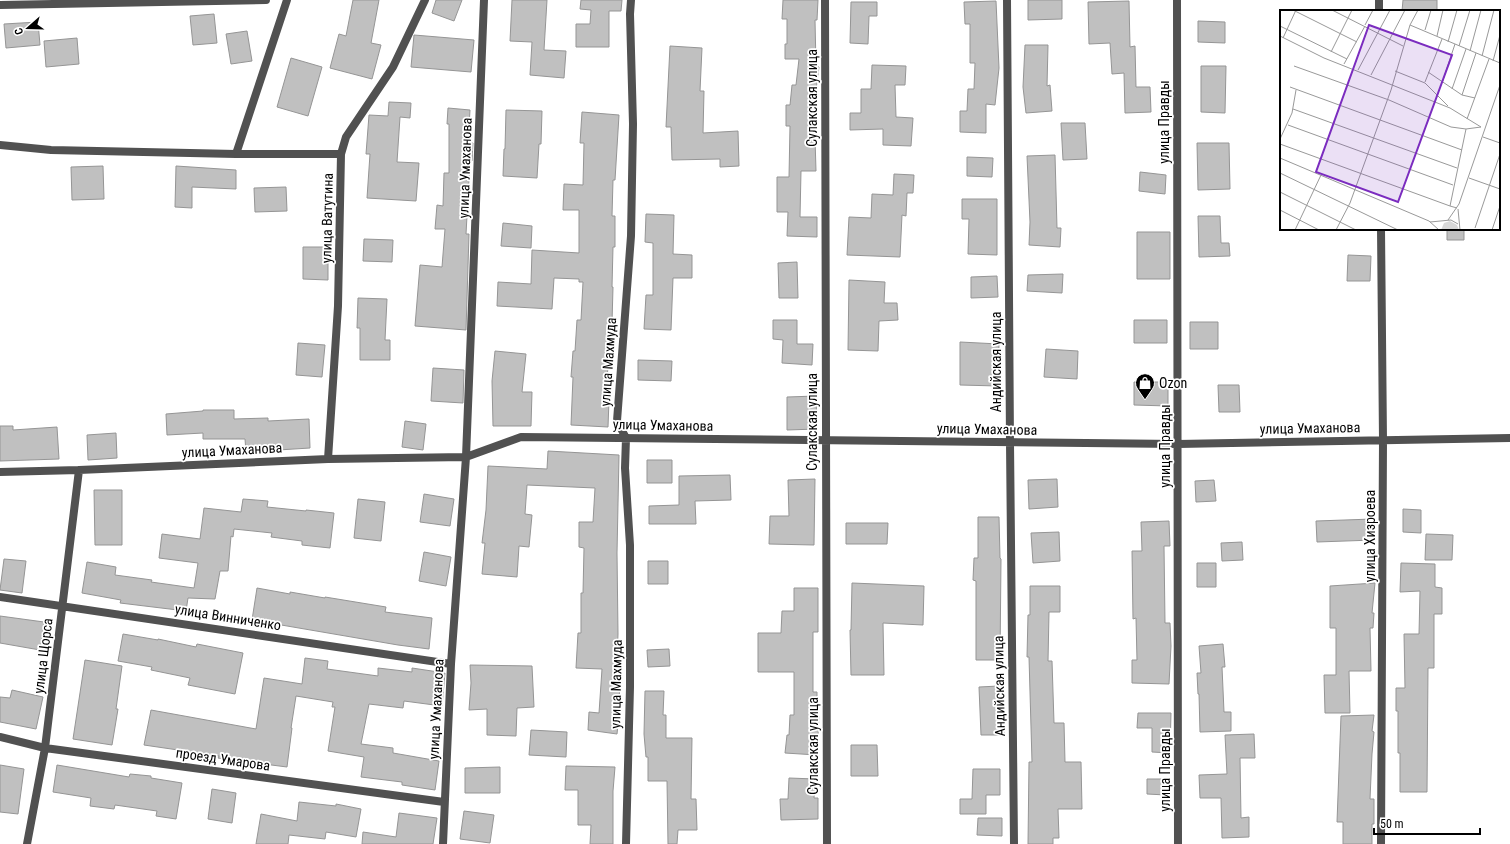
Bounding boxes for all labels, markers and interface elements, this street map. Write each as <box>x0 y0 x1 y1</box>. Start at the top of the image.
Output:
north arrow <box>8 8 48 48</box>
inset map <box>1280 10 1500 230</box>
text: С <box>12 26 26 36</box>
street label: Сулакская улица <box>804 49 820 147</box>
street label: улица Правды <box>1156 80 1172 164</box>
street label: улица Умаханова <box>455 117 475 219</box>
street label: улица Ватутина <box>318 173 336 263</box>
street label: Андийская улица <box>988 312 1004 412</box>
street label: улица Махмуда <box>597 317 619 407</box>
shop icon: Ozon <box>1134 372 1156 400</box>
street label: Сулакская улица <box>804 373 820 471</box>
place label: Ozon <box>1159 375 1187 391</box>
street label: улица Правды <box>1157 404 1173 488</box>
street label: улица Умаханова <box>613 416 713 434</box>
street label: улица Умаханова <box>1260 419 1360 437</box>
street label: улица Умаханова <box>937 420 1037 438</box>
street label: улица Умаханова <box>181 439 283 461</box>
street label: улица Хизроева <box>1362 490 1378 582</box>
street label: улица Винниченко <box>174 601 282 633</box>
street label: улица Щорса <box>30 617 56 695</box>
street label: Андийская улица <box>990 636 1008 736</box>
street label: улица Махмуда <box>607 639 625 729</box>
street label: улица Умаханова <box>425 658 447 760</box>
street label: Сулакская улица <box>805 697 821 795</box>
street label: улица Правды <box>1157 728 1173 812</box>
street label: проезд Умарова <box>175 744 271 774</box>
scale bar <box>1374 810 1480 836</box>
text: 50 m <box>1380 817 1404 831</box>

